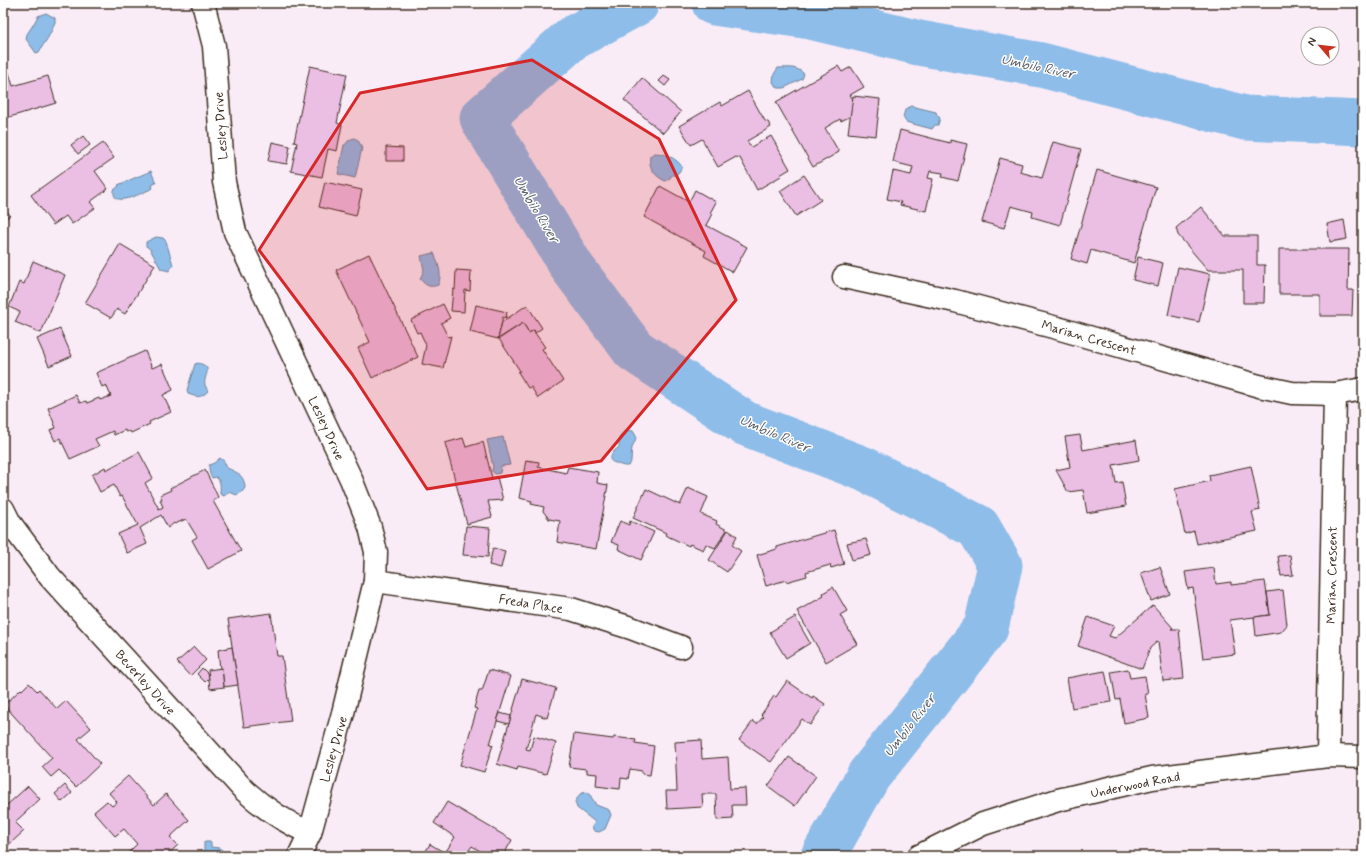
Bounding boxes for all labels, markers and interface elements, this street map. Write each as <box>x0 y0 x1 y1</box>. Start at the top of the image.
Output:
north arrow <box>1300 26 1340 66</box>
text: N <box>1304 35 1320 48</box>
water label: Umbilo River <box>999 50 1079 84</box>
street label: Lesley Drive <box>211 91 232 160</box>
water label: Umbilo River <box>509 173 564 248</box>
street label: Marian Crescent <box>1039 317 1138 360</box>
street label: Lesley Drive <box>304 394 348 463</box>
water label: Umbilo River <box>737 411 815 458</box>
street label: Marian Crescent <box>1323 526 1342 624</box>
street label: Freda Place <box>497 591 564 618</box>
street label: Beverley Drive <box>111 647 179 719</box>
water label: Umbilo River <box>880 689 941 761</box>
street label: Lesley Drive <box>317 714 352 784</box>
street label: Underwood Road <box>1089 768 1181 802</box>

